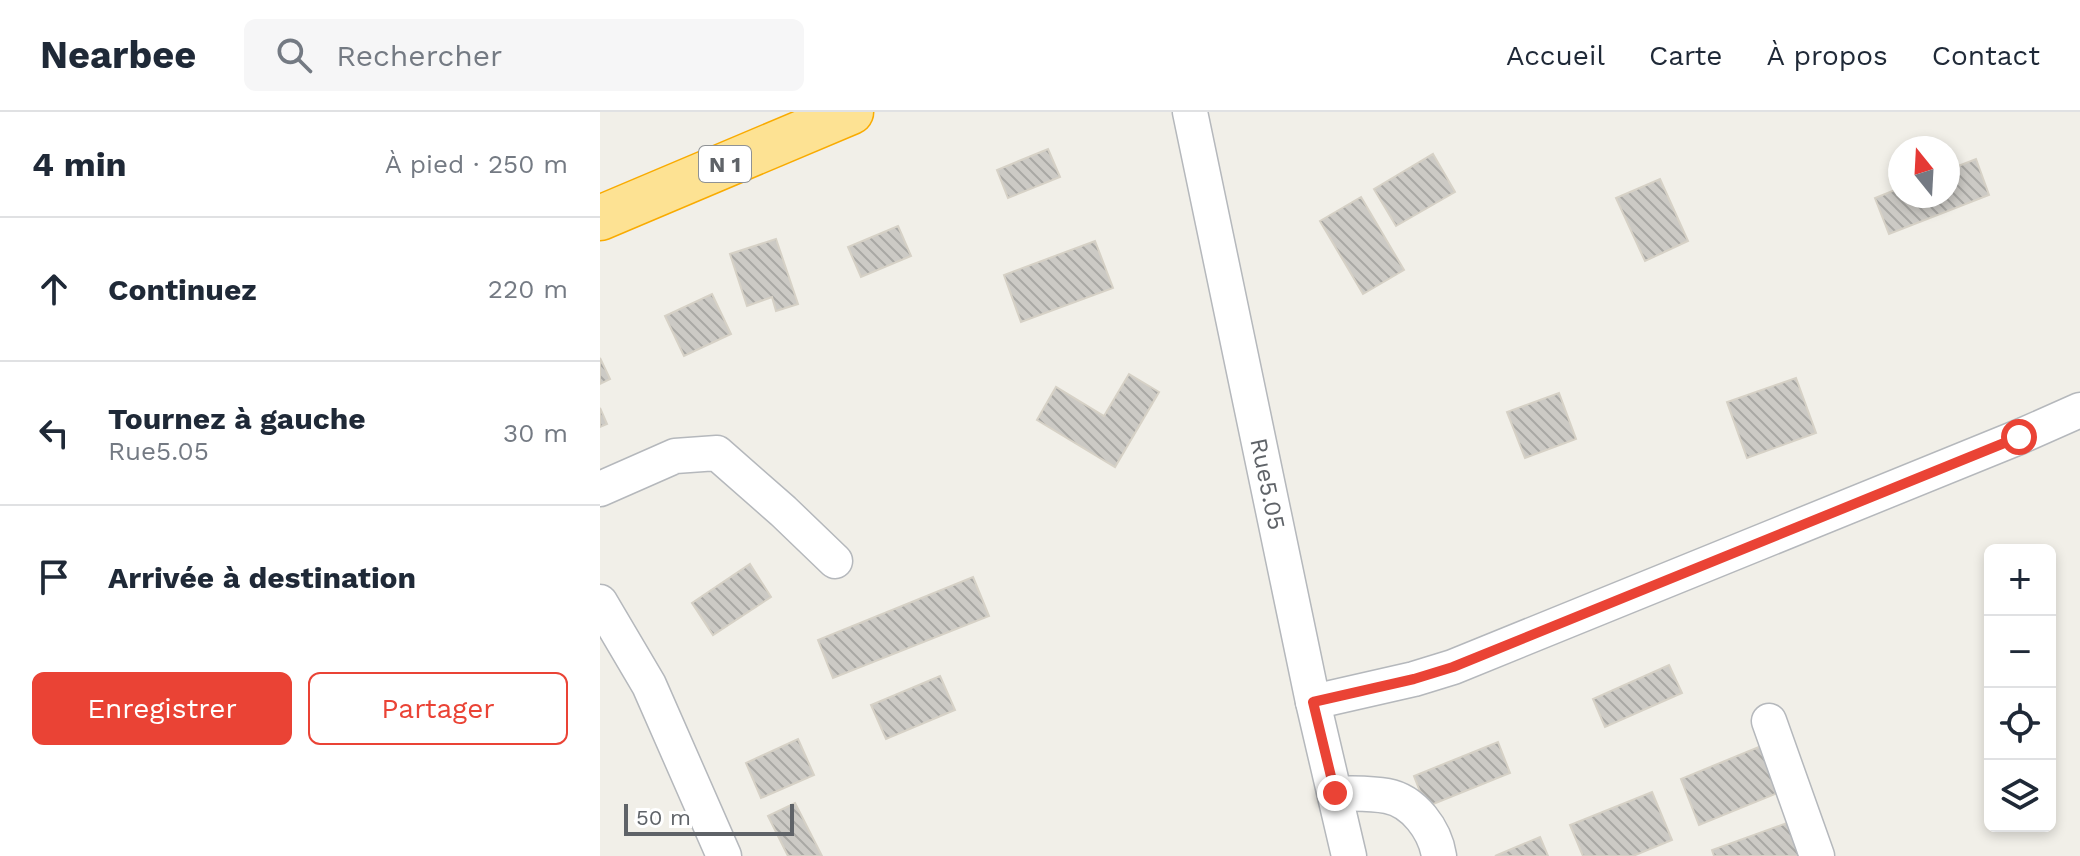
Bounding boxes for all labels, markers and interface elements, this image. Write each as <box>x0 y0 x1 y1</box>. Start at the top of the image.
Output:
search box <box>244 19 804 91</box>
text: Nearbee <box>40 33 196 77</box>
icon: search <box>272 33 316 77</box>
text: Rechercher <box>336 38 502 73</box>
text: Accueil <box>1506 39 1605 72</box>
text: Carte <box>1649 39 1723 72</box>
text: À propos <box>1767 39 1888 72</box>
text: Contact <box>1932 39 2040 72</box>
north arrow <box>1888 136 1960 208</box>
text: 4 min <box>32 144 127 184</box>
road number: N 1 <box>699 146 751 182</box>
text: À pied · 250 m <box>385 149 568 179</box>
icon: ahead <box>32 267 76 311</box>
text: Continuez <box>108 272 257 307</box>
text: 220 m <box>488 274 568 304</box>
text: Tournez à gauche <box>108 401 366 436</box>
icon: left <box>32 411 76 455</box>
text: 30 m <box>503 418 568 448</box>
route start <box>2001 419 2037 455</box>
text: Rue5.05 <box>108 436 209 466</box>
street label: Rue5.05 <box>1244 436 1291 532</box>
map controls <box>1984 544 2056 832</box>
button: + <box>1984 544 2056 616</box>
icon: arrive <box>32 555 76 599</box>
text: Arrivée à destination <box>108 560 416 595</box>
button: − <box>1984 616 2056 688</box>
button: Enregistrer <box>32 672 292 745</box>
button: Partager <box>308 672 568 745</box>
button: locate <box>1984 688 2056 760</box>
button: layers <box>1984 760 2056 832</box>
route end <box>1317 775 1353 811</box>
scale bar <box>624 800 794 836</box>
text: 50 m <box>636 805 691 830</box>

